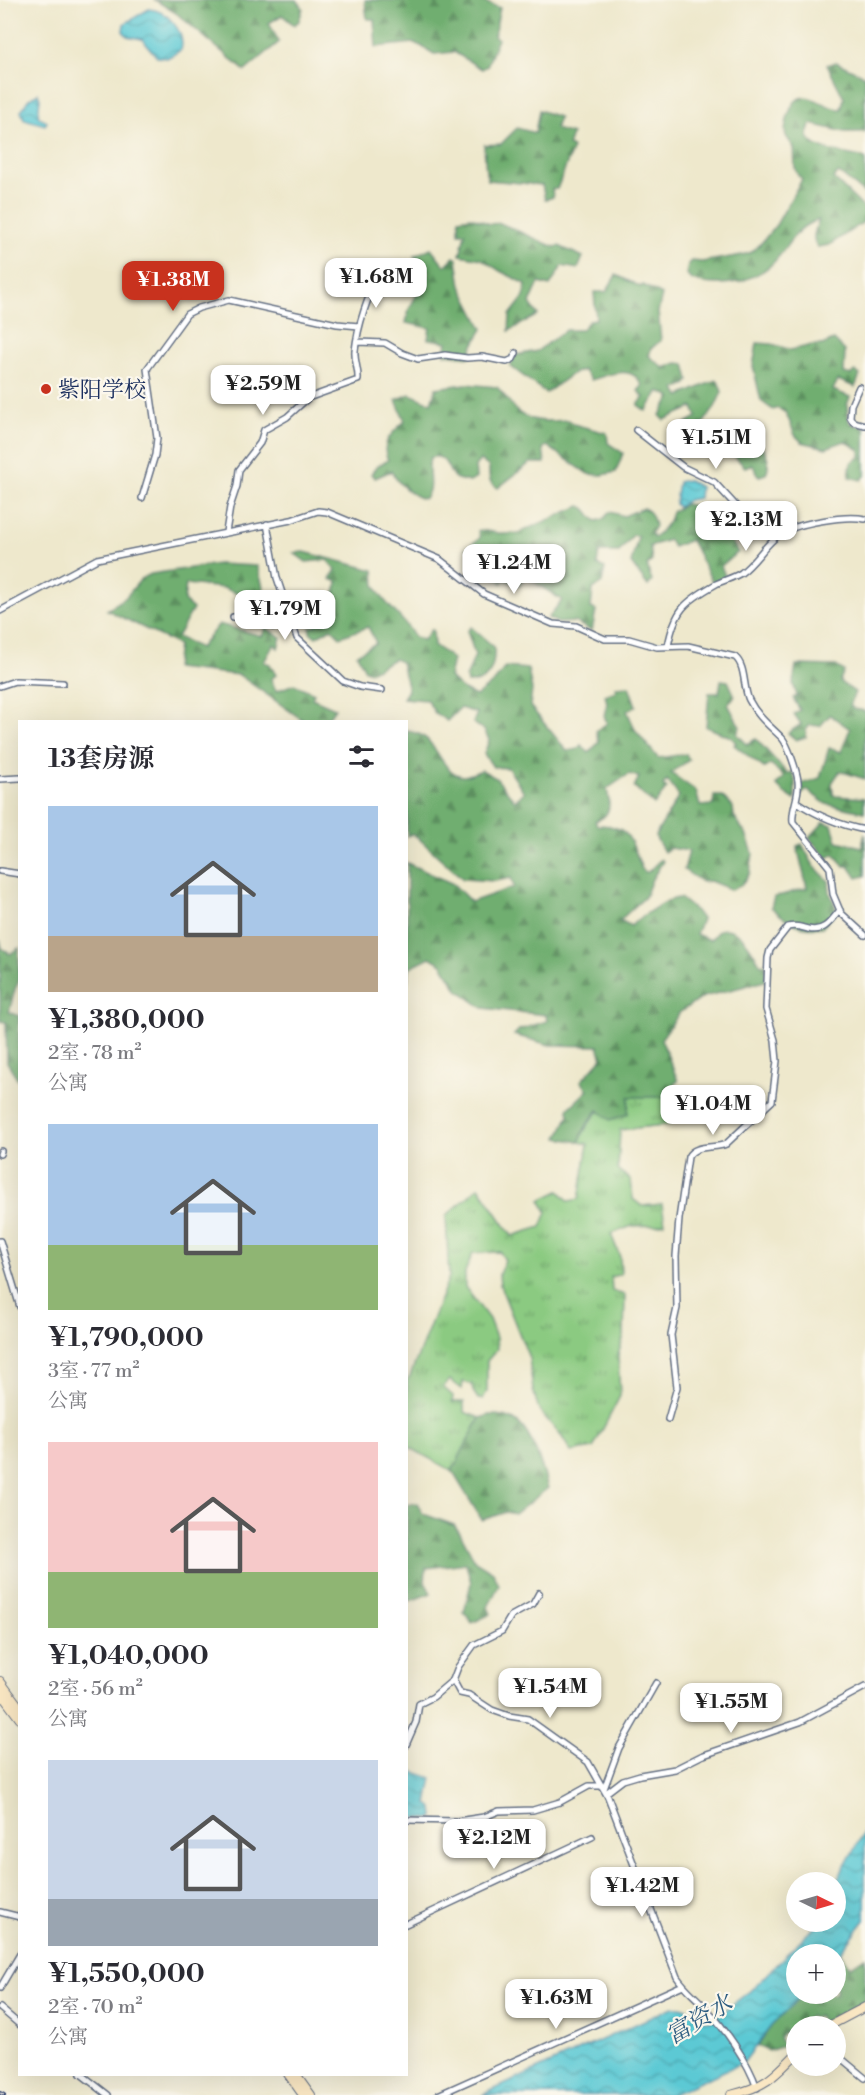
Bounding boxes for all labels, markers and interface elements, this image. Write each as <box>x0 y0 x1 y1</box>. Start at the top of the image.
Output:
pin: ¥1.68M <box>327 258 425 309</box>
pin: ¥1.38M <box>124 261 222 312</box>
text: ¥1.68M <box>339 265 413 290</box>
text: ¥1.38M <box>136 268 210 293</box>
pin: ¥2.59M <box>214 365 312 416</box>
text: ¥2.59M <box>225 372 301 397</box>
place label: 紫阳学校 <box>58 377 146 404</box>
marker: 紫阳学校 <box>39 382 53 396</box>
pin: ¥1.51M <box>667 419 765 470</box>
text: ¥1.51M <box>680 426 752 451</box>
pin: ¥2.13M <box>697 501 795 552</box>
text: ¥2.13M <box>709 508 783 533</box>
pin: ¥1.24M <box>465 544 563 595</box>
text: ¥1.24M <box>476 551 552 576</box>
pin: ¥1.79M <box>236 590 334 641</box>
text: ¥1.79M <box>248 597 322 622</box>
icon: filters <box>345 740 378 773</box>
text: 13套房源 <box>48 743 154 775</box>
icon: home <box>159 845 267 953</box>
text: ¥1,380,000 <box>48 1004 205 1036</box>
text: 2室 · 78 m² <box>48 1041 142 1066</box>
text: 公寓 <box>48 1071 88 1096</box>
pin: ¥1.04M <box>664 1085 762 1136</box>
text: ¥1.04M <box>674 1092 752 1117</box>
icon: home <box>159 1163 267 1271</box>
text: ¥1,790,000 <box>48 1322 204 1354</box>
text: 3室 · 77 m² <box>48 1359 139 1384</box>
text: 公寓 <box>48 1389 88 1414</box>
icon: home <box>159 1481 267 1589</box>
text: ¥1,040,000 <box>48 1640 209 1672</box>
pin: ¥1.54M <box>501 1668 599 1719</box>
text: ¥1.54M <box>512 1675 588 1700</box>
text: 2室 · 56 m² <box>48 1677 143 1702</box>
pin: ¥1.55M <box>682 1683 780 1734</box>
text: ¥1.55M <box>694 1690 768 1715</box>
text: 公寓 <box>48 1707 88 1732</box>
icon: home <box>159 1799 267 1907</box>
pin: ¥2.12M <box>445 1819 543 1870</box>
text: ¥2.12M <box>457 1826 531 1851</box>
pin: ¥1.42M <box>593 1867 691 1918</box>
north arrow <box>786 1872 846 1932</box>
map controls <box>786 1872 846 2076</box>
text: ¥1.42M <box>605 1874 680 1899</box>
button: + <box>786 1944 846 2004</box>
text: ¥1,550,000 <box>48 1958 205 1990</box>
pin: ¥1.63M <box>507 1979 605 2030</box>
text: ¥1.63M <box>519 1986 593 2011</box>
water label: 富资水 <box>661 1987 740 2051</box>
text: 2室 · 70 m² <box>48 1995 142 2020</box>
button: − <box>786 2016 846 2076</box>
text: 公寓 <box>48 2025 88 2050</box>

